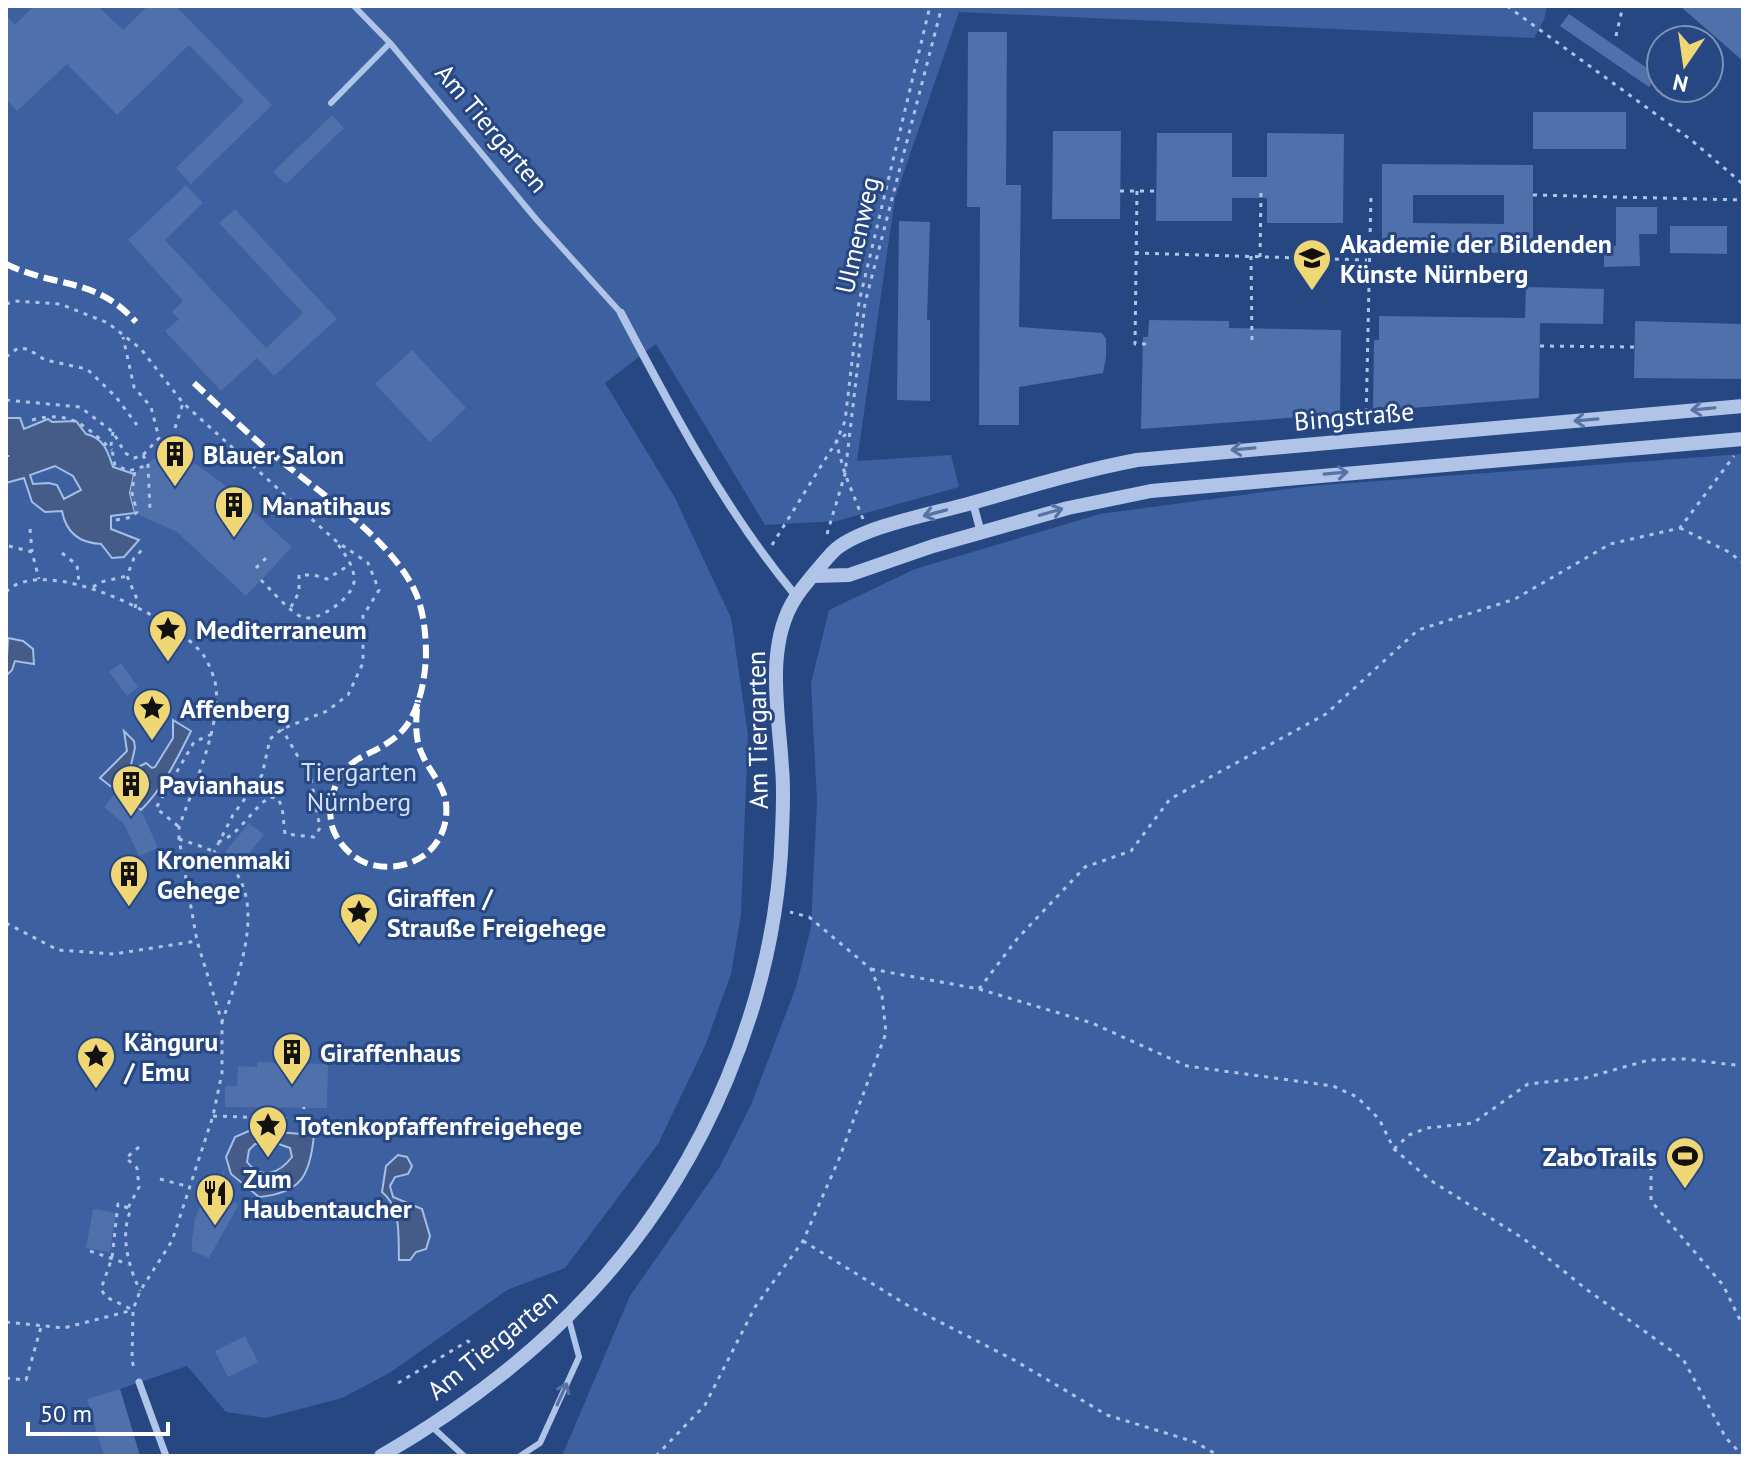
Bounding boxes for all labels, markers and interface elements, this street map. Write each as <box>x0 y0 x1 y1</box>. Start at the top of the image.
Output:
north arrow <box>1645 24 1725 104</box>
street label: Am Tiergarten <box>428 57 556 199</box>
text: N <box>1670 68 1691 99</box>
street label: Ulmenweg <box>828 173 886 297</box>
place label: Akademie der Bildenden Künste Nürnberg <box>1340 227 1612 290</box>
school or university icon: Akademie der Bildenden Künste Nürnberg <box>1291 237 1333 292</box>
street label: Bingstraße <box>1293 394 1415 438</box>
one-way arrow <box>1690 402 1717 417</box>
one-way arrow <box>1573 413 1600 428</box>
building icon: Blauer Salon <box>154 433 196 488</box>
place label: Blauer Salon <box>203 438 344 471</box>
one-way arrow <box>1230 442 1257 457</box>
one-way arrow <box>1322 466 1349 481</box>
building icon: Manatihaus <box>213 484 255 539</box>
place label: Manatihaus <box>262 489 391 522</box>
one-way arrow <box>1037 504 1063 519</box>
one-way arrow <box>922 506 948 521</box>
place icon: Mediterraneum <box>147 608 189 663</box>
place label: Mediterraneum <box>196 613 367 646</box>
street label: Am Tiergarten <box>739 651 775 809</box>
place icon: Affenberg <box>131 687 173 742</box>
place label: Affenberg <box>180 692 290 725</box>
park label: Tiergarten Nürnberg <box>301 755 417 818</box>
building icon: Pavianhaus <box>110 763 152 818</box>
place label: Pavianhaus <box>159 768 285 801</box>
place label: Kronenmaki Gehege <box>157 843 291 906</box>
building icon: Kronenmaki Gehege <box>108 853 150 908</box>
place label: Giraffen / Strauße Freigehege <box>387 881 606 944</box>
place icon: Giraffen / Strauße Freigehege <box>338 891 380 946</box>
place label: Känguru / Emu <box>123 1025 218 1088</box>
building icon: Giraffenhaus <box>271 1031 313 1086</box>
place icon: Känguru / Emu <box>75 1035 117 1090</box>
place label: Giraffenhaus <box>320 1036 461 1069</box>
place icon: Totenkopfaffenfreigehege <box>247 1104 289 1159</box>
place label: Totenkopfaffenfreigehege <box>296 1109 582 1142</box>
sports icon: ZaboTrails <box>1664 1135 1706 1190</box>
place label: ZaboTrails <box>1543 1140 1657 1173</box>
place label: Zum Haubentaucher <box>243 1162 413 1225</box>
restaurant icon: Zum Haubentaucher <box>194 1172 236 1227</box>
street label: Am Tiergarten <box>420 1281 564 1407</box>
one-way arrow <box>556 1382 571 1406</box>
scale bar <box>28 1386 168 1436</box>
text: 50 m <box>40 1398 92 1429</box>

